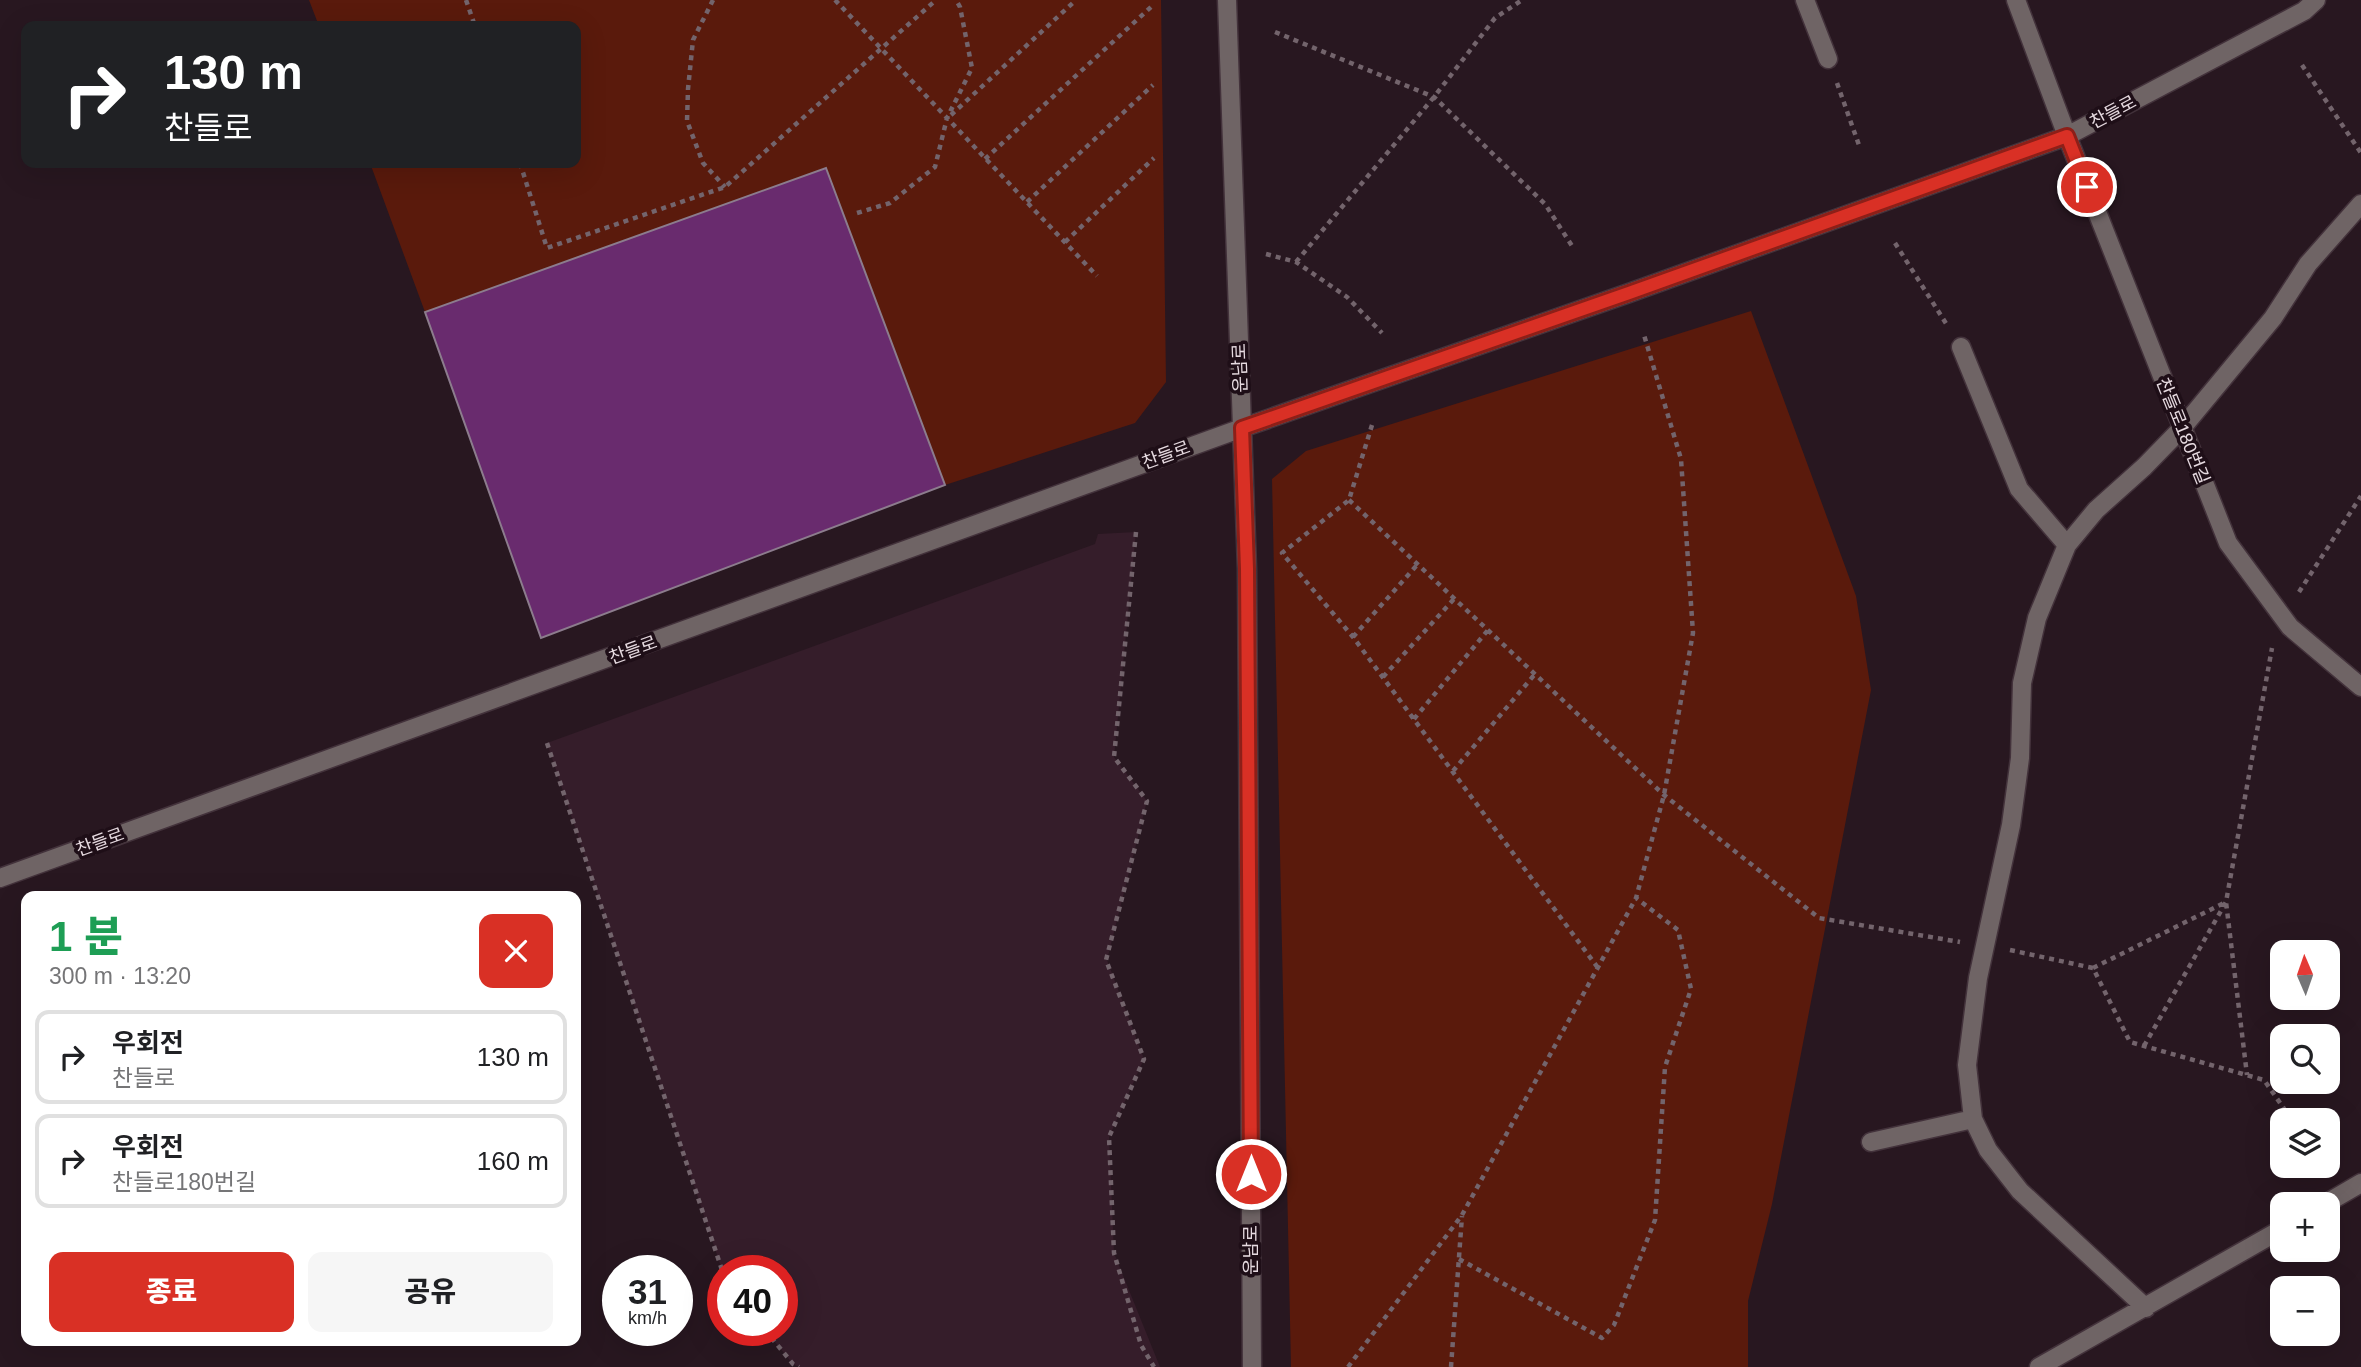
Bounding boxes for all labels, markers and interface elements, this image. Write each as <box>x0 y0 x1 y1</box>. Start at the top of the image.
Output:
text: 130 m <box>164 45 303 99</box>
icon: right <box>49 49 140 140</box>
street label: 찬들로 <box>2086 92 2140 132</box>
text: 찬들로 <box>164 110 252 146</box>
pin <box>2057 157 2117 217</box>
icon: arrive <box>2068 168 2106 206</box>
street label: 운남로 <box>1229 343 1251 393</box>
street label: 찬들로180번길 <box>2153 375 2213 487</box>
street label: 찬들로 <box>1139 437 1193 473</box>
street label: 찬들로 <box>606 632 660 668</box>
street label: 찬들로 <box>73 824 127 860</box>
text: 1 분 <box>49 913 123 960</box>
button: close <box>479 914 553 988</box>
north arrow <box>2270 940 2340 1010</box>
map controls <box>2270 940 2340 1346</box>
text: 300 m · 13:20 <box>49 963 191 989</box>
button: search <box>2270 1024 2340 1094</box>
text: 우회전 <box>112 1028 184 1058</box>
icon: right <box>53 1038 91 1076</box>
text: 130 m <box>477 1042 549 1072</box>
text: 찬들로 <box>112 1065 175 1091</box>
button: layers <box>2270 1108 2340 1178</box>
text: 우회전 <box>112 1132 184 1162</box>
position arrow <box>1214 1137 1288 1211</box>
icon: right <box>53 1142 91 1180</box>
text: 160 m <box>477 1146 549 1176</box>
text: 찬들로180번길 <box>112 1169 256 1195</box>
button: + <box>2270 1192 2340 1262</box>
street label: 운남로 <box>1241 1225 1261 1275</box>
button: 종료 <box>49 1252 294 1332</box>
button: 공유 <box>308 1252 553 1332</box>
speed limit sign: 40 <box>707 1255 798 1346</box>
text: 31 <box>628 1272 667 1311</box>
button: − <box>2270 1276 2340 1346</box>
text: km/h <box>628 1308 667 1328</box>

